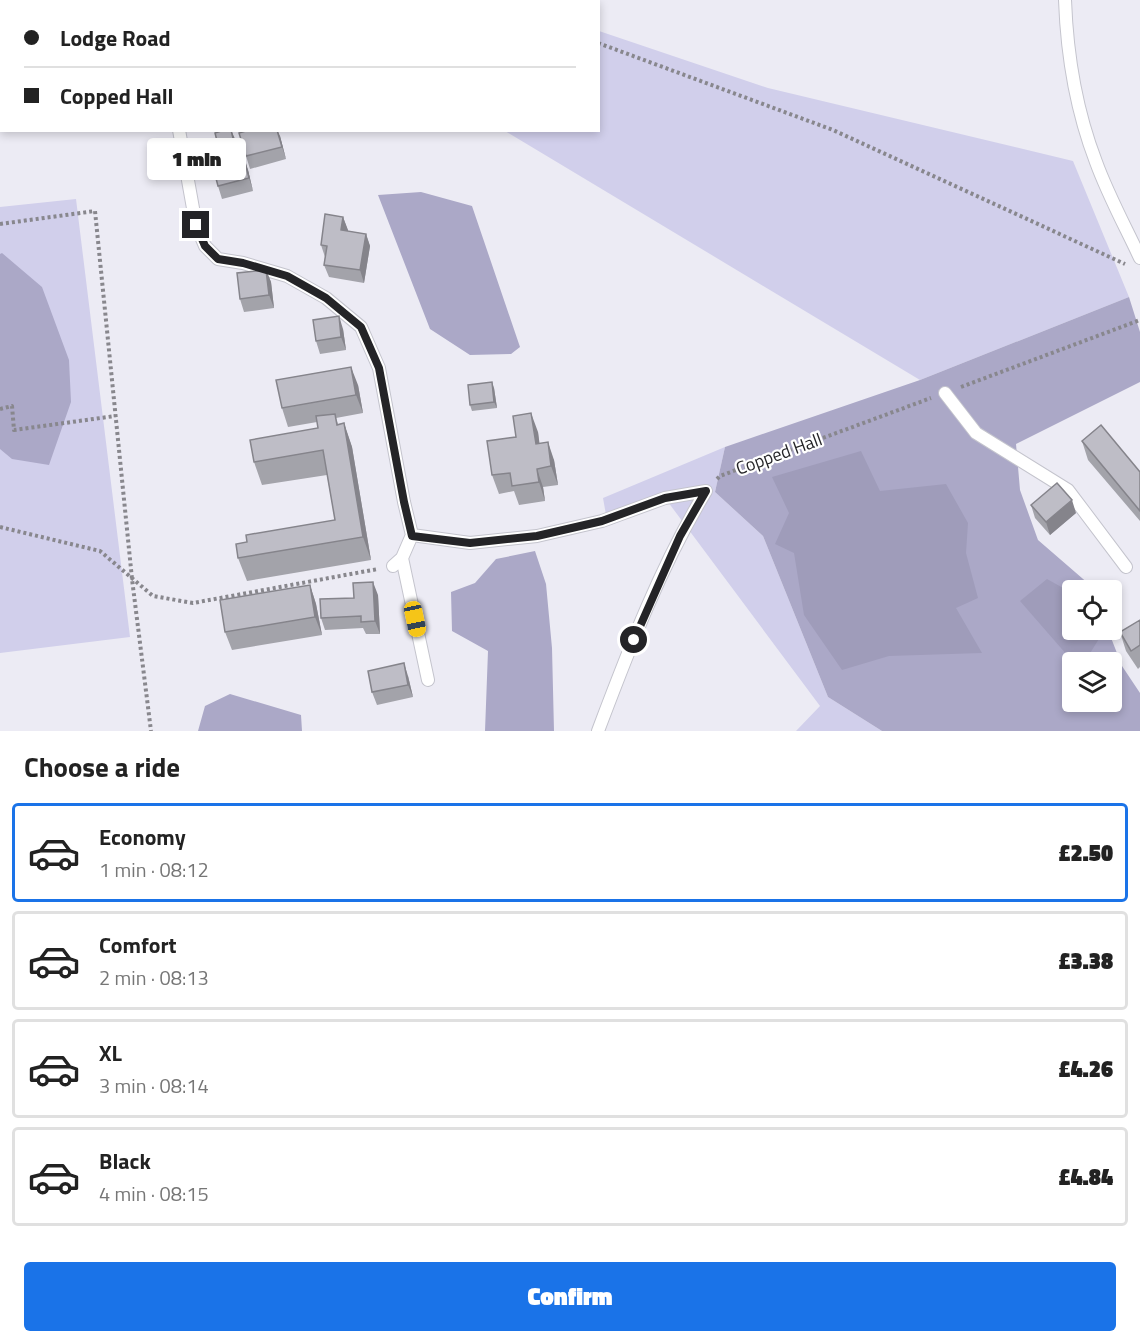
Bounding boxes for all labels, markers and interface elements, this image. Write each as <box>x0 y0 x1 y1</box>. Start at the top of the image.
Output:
text: Lodge Road <box>60 21 170 55</box>
text: Copped Hall <box>60 79 174 113</box>
callout: 1 min <box>146 138 246 180</box>
text: 1 min <box>172 143 221 174</box>
route end <box>182 211 209 238</box>
street label: Copped Hall <box>732 425 826 482</box>
map controls <box>1062 580 1122 712</box>
button: locate <box>1062 580 1122 640</box>
car <box>402 600 428 638</box>
route start <box>620 626 647 653</box>
button: layers <box>1062 652 1122 712</box>
text: Choose a ride <box>24 746 180 787</box>
text: Economy <box>99 820 186 854</box>
icon: car <box>27 826 81 880</box>
text: £2.50 <box>1058 836 1113 870</box>
text: 1 min · 08:12 <box>99 854 209 885</box>
text: Comfort <box>99 928 177 962</box>
icon: car <box>27 934 81 988</box>
text: £3.38 <box>1058 944 1113 978</box>
text: 2 min · 08:13 <box>99 962 209 993</box>
text: XL <box>99 1036 122 1070</box>
icon: car <box>27 1042 81 1096</box>
text: £4.26 <box>1058 1052 1113 1086</box>
text: 3 min · 08:14 <box>99 1070 209 1101</box>
text: Black <box>99 1144 151 1178</box>
icon: car <box>27 1150 81 1204</box>
text: £4.84 <box>1058 1160 1113 1194</box>
text: 4 min · 08:15 <box>99 1178 209 1209</box>
button: Confirm <box>24 1262 1116 1331</box>

